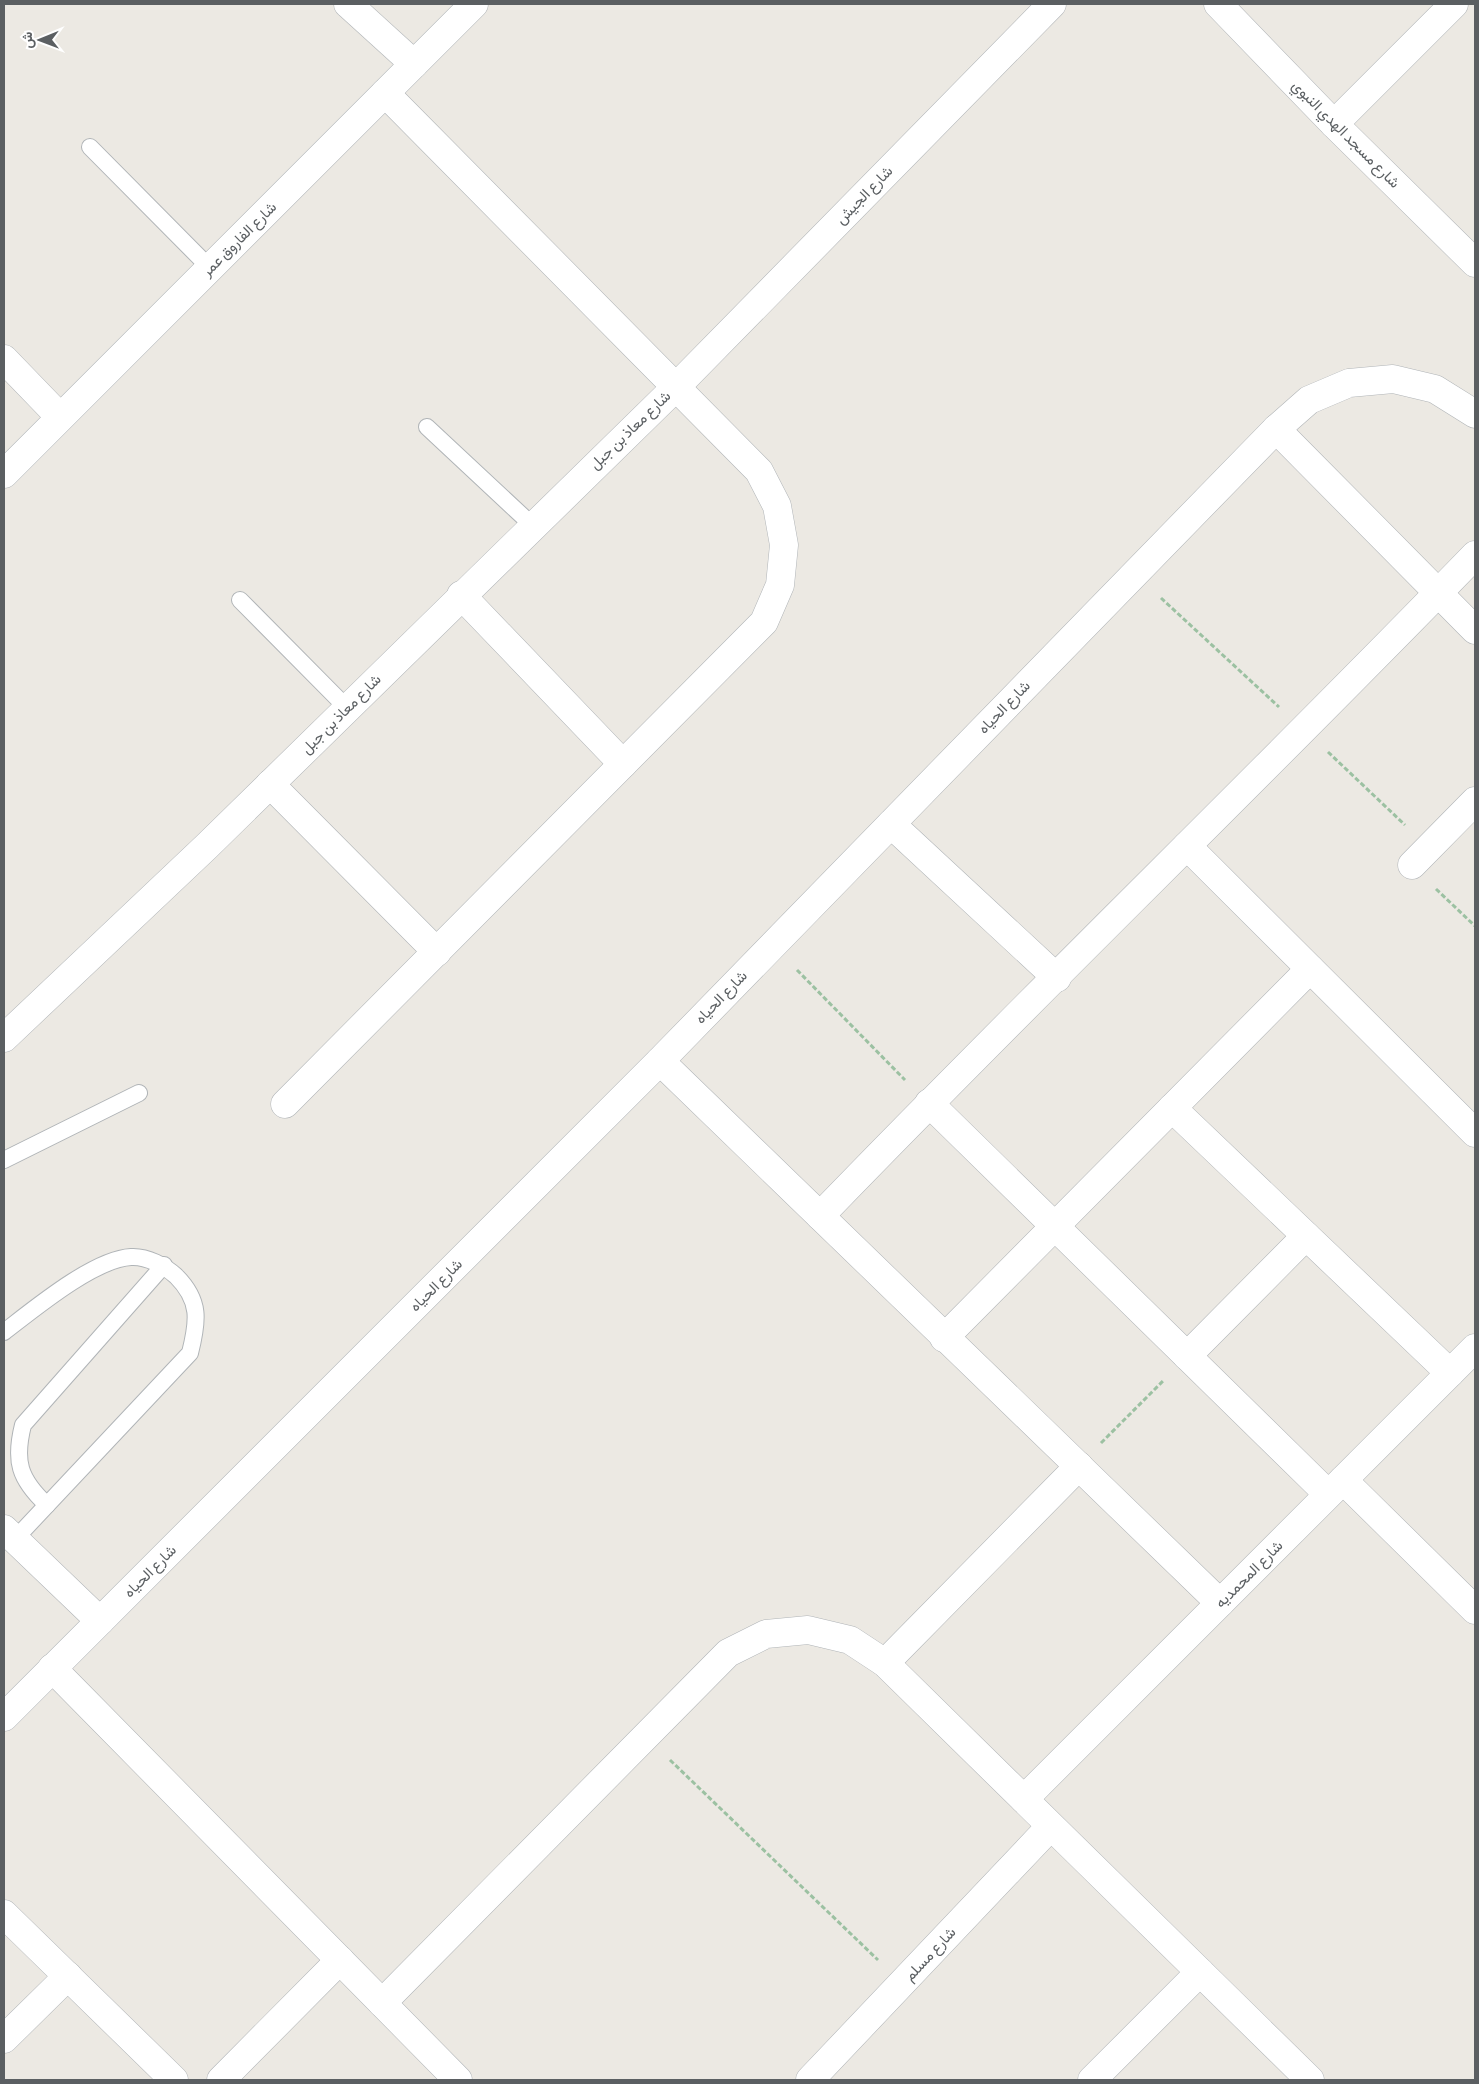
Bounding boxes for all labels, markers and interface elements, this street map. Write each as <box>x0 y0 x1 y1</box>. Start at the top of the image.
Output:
north arrow <box>15 15 65 65</box>
text: ش <box>19 31 36 49</box>
street label: شارع مسجد الهدي النبوي <box>1285 76 1404 195</box>
street label: شارع الجيش <box>832 162 898 229</box>
street label: شارع الفاروق عمر <box>197 198 282 282</box>
street label: شارع معاذ بن جبل <box>586 387 676 475</box>
street label: شارع معاذ بن جبل <box>297 670 386 759</box>
street label: شارع الحياه <box>974 677 1035 739</box>
street label: شارع الحياه <box>691 967 752 1029</box>
street label: شارع الحياه <box>406 1255 468 1316</box>
street label: شارع المحمديه <box>1211 1536 1288 1613</box>
street label: شارع الحياه <box>120 1541 182 1602</box>
street label: شارع مسلم <box>900 1923 961 1986</box>

